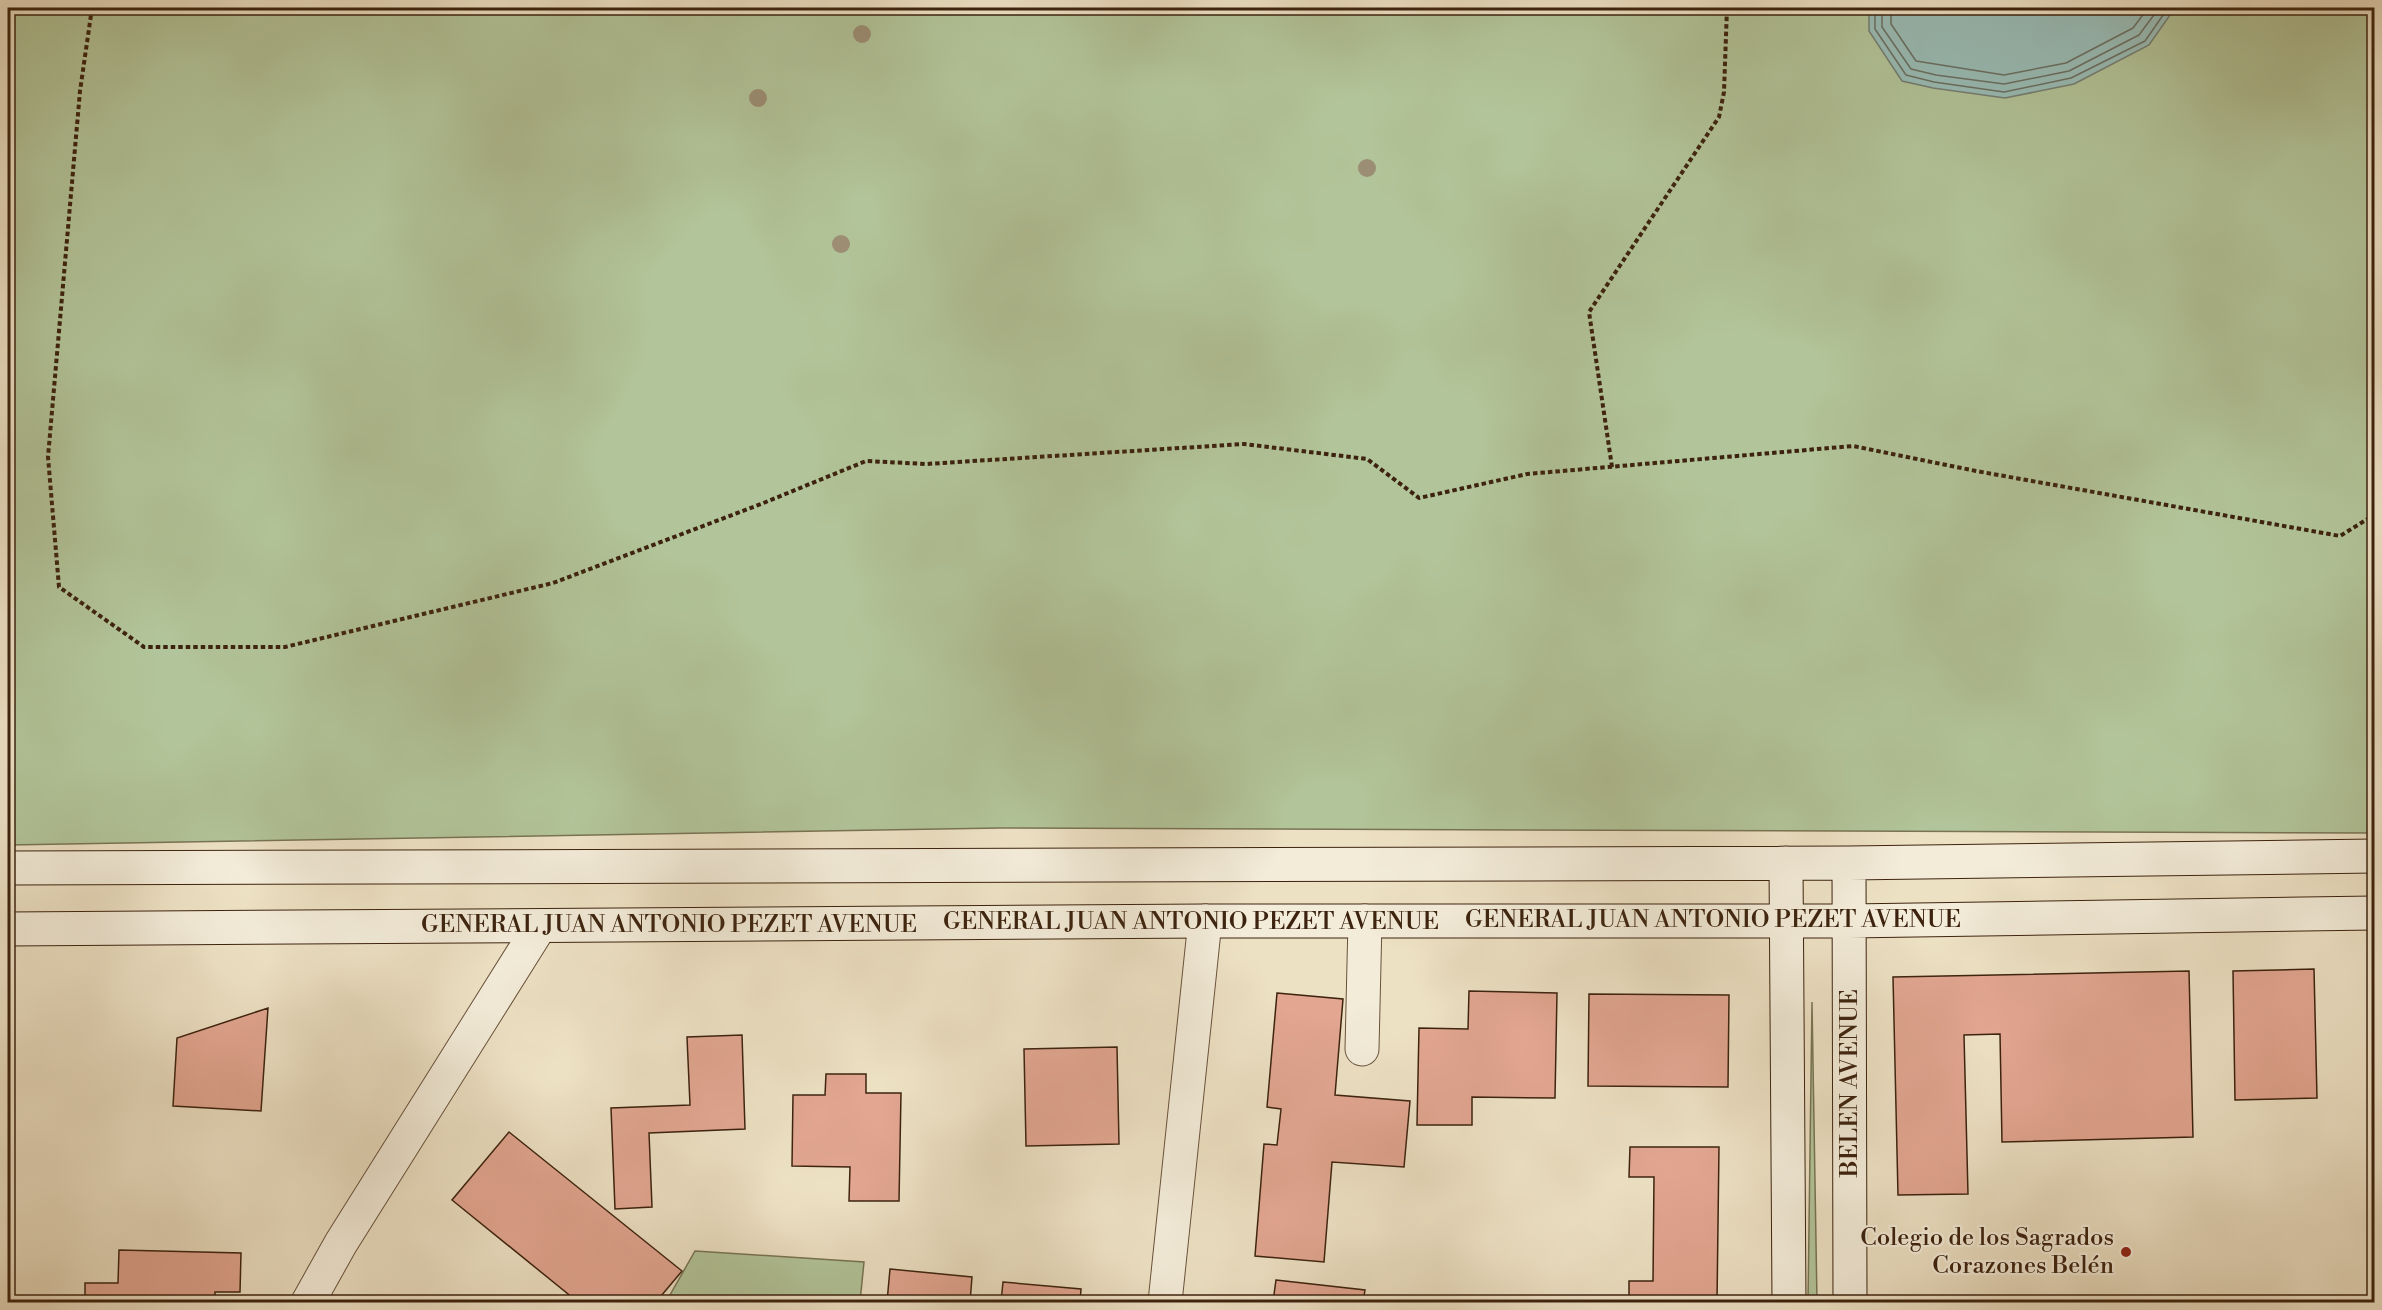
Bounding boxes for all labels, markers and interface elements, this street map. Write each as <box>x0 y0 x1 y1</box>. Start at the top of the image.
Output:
street label: GENERAL JUAN ANTONIO PEZET AVENUE <box>1465 905 1961 935</box>
street label: GENERAL JUAN ANTONIO PEZET AVENUE <box>943 907 1439 937</box>
street label: GENERAL JUAN ANTONIO PEZET AVENUE <box>421 910 917 940</box>
street label: BELEN AVENUE <box>1835 989 1865 1178</box>
place label: Colegio de los Sagrados Corazones Belén <box>1860 1223 2114 1281</box>
marker: Colegio de los Sagrados Corazones Belén <box>2119 1245 2133 1259</box>

